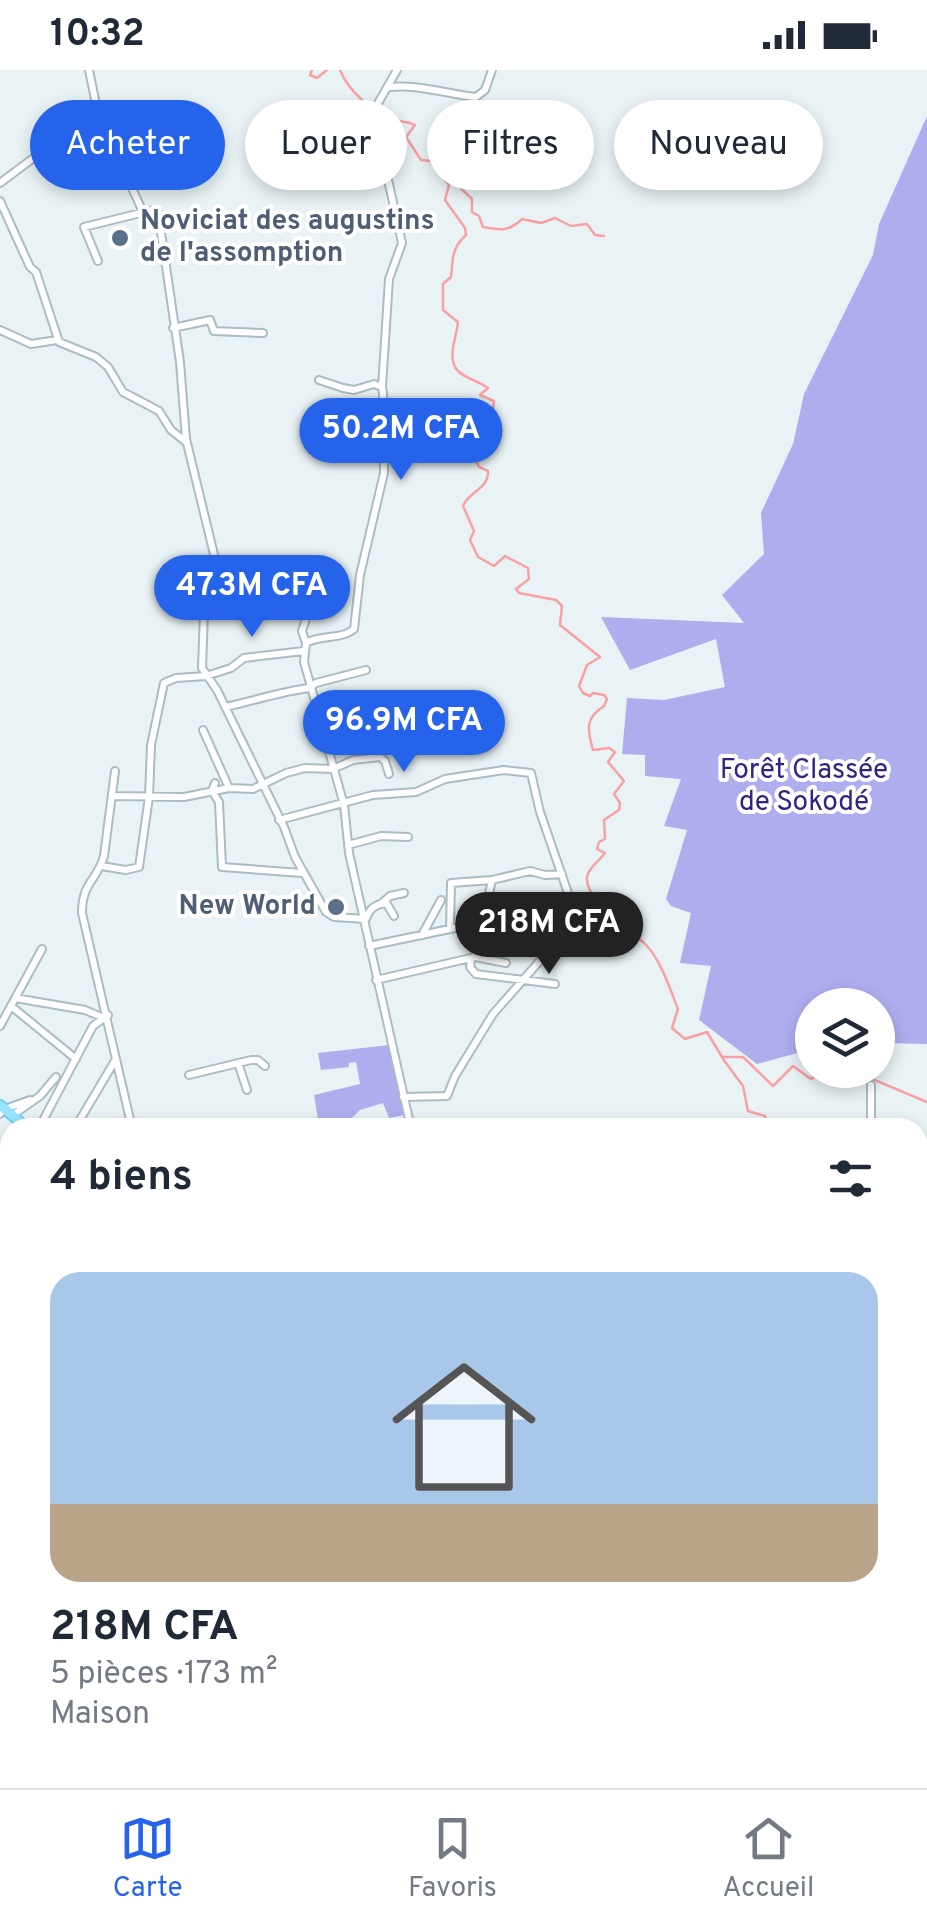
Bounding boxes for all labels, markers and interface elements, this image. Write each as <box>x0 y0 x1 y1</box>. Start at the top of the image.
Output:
text: 10:32 <box>50 11 145 60</box>
chip: Acheter <box>30 100 225 190</box>
chip: Louer <box>245 100 407 190</box>
chip: Filtres <box>427 100 594 190</box>
chip: Nouveau <box>614 100 823 190</box>
place label: Noviciat des augustins de l'assomption <box>140 204 434 272</box>
marker: Noviciat des augustins de l'assomption <box>109 227 131 249</box>
pin: 50.2M CFA <box>287 398 515 483</box>
text: 50.2M CFA <box>321 410 481 450</box>
pin: 47.3M CFA <box>138 555 366 640</box>
text: 47.3M CFA <box>176 567 328 607</box>
pin: 96.9M CFA <box>290 690 518 775</box>
text: 96.9M CFA <box>325 702 483 742</box>
park label: Forêt Classée de Sokodé <box>720 753 888 821</box>
place label: New World <box>179 889 316 925</box>
pin: 218M CFA <box>446 892 652 977</box>
marker: New World <box>325 896 347 918</box>
text: 218M CFA <box>477 904 621 944</box>
map controls <box>795 988 895 1088</box>
button: layers <box>795 988 895 1088</box>
icon: filters <box>823 1151 878 1206</box>
text: 4 biens <box>50 1152 193 1205</box>
icon: home <box>374 1337 554 1517</box>
text: 218M CFA <box>50 1602 239 1655</box>
text: 5 pièces · 173 m² <box>50 1655 278 1695</box>
text: Maison <box>50 1695 150 1735</box>
tab: Carte <box>113 1811 183 1907</box>
tab: Favoris <box>408 1811 497 1907</box>
tab: Accueil <box>722 1811 814 1907</box>

